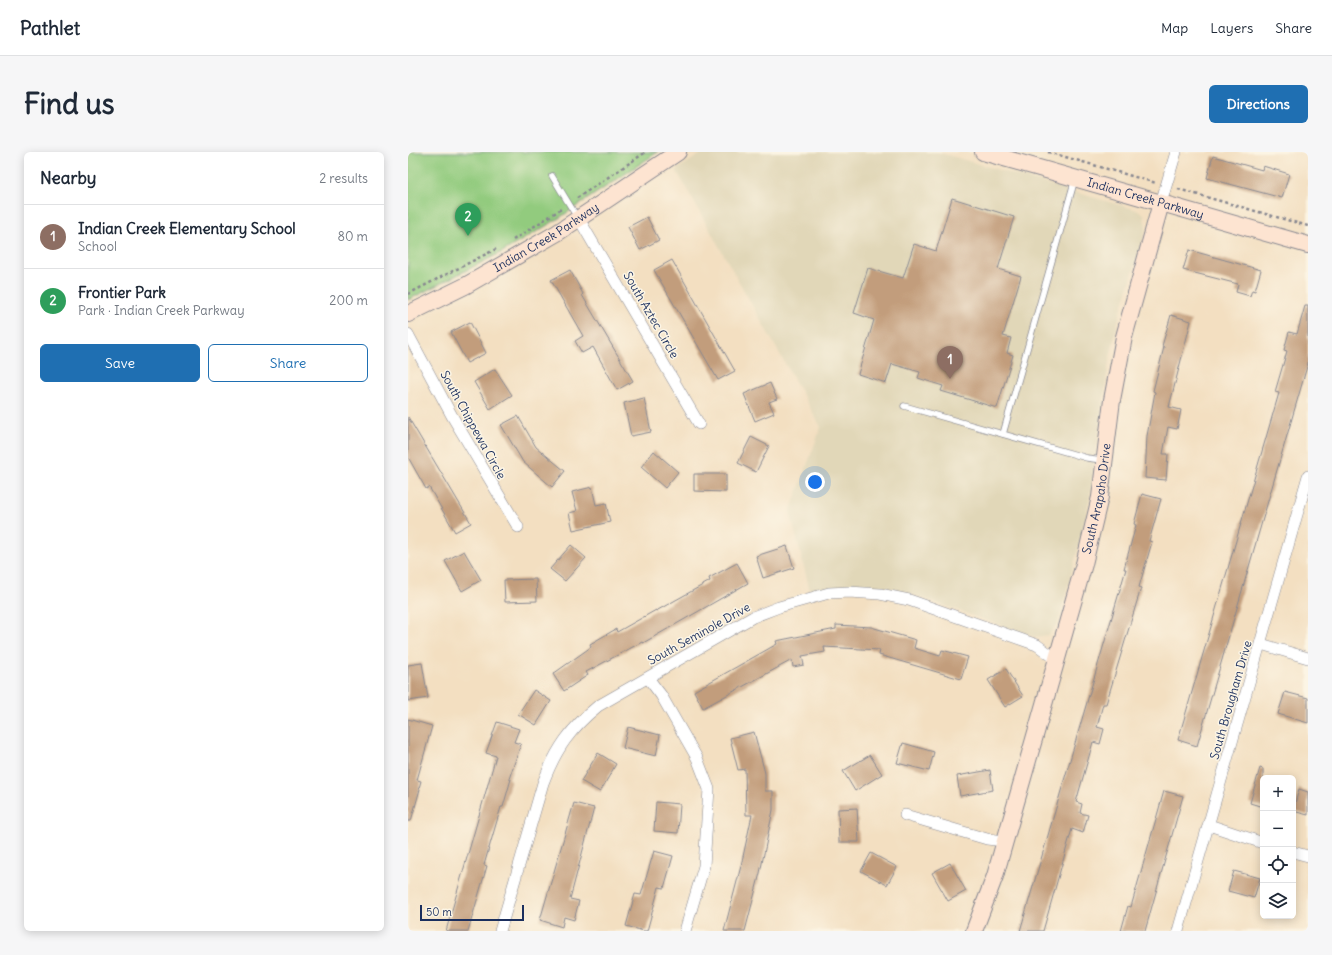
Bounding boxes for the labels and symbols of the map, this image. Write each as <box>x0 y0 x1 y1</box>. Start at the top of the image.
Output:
street label: Indian Creek Parkway <box>1086 174 1206 222</box>
street label: Indian Creek Parkway <box>491 199 601 275</box>
pin: 2 <box>455 203 481 236</box>
street label: South Aztec Circle <box>621 269 682 361</box>
pin: 1 <box>937 346 963 379</box>
street label: South Chippewa Circle <box>437 368 509 482</box>
street label: South Arapaho Drive <box>1079 442 1114 555</box>
your location <box>805 472 825 492</box>
street label: South Seminole Drive <box>645 599 753 668</box>
street label: South Brougham Drive <box>1206 639 1255 761</box>
scale bar <box>420 903 524 922</box>

